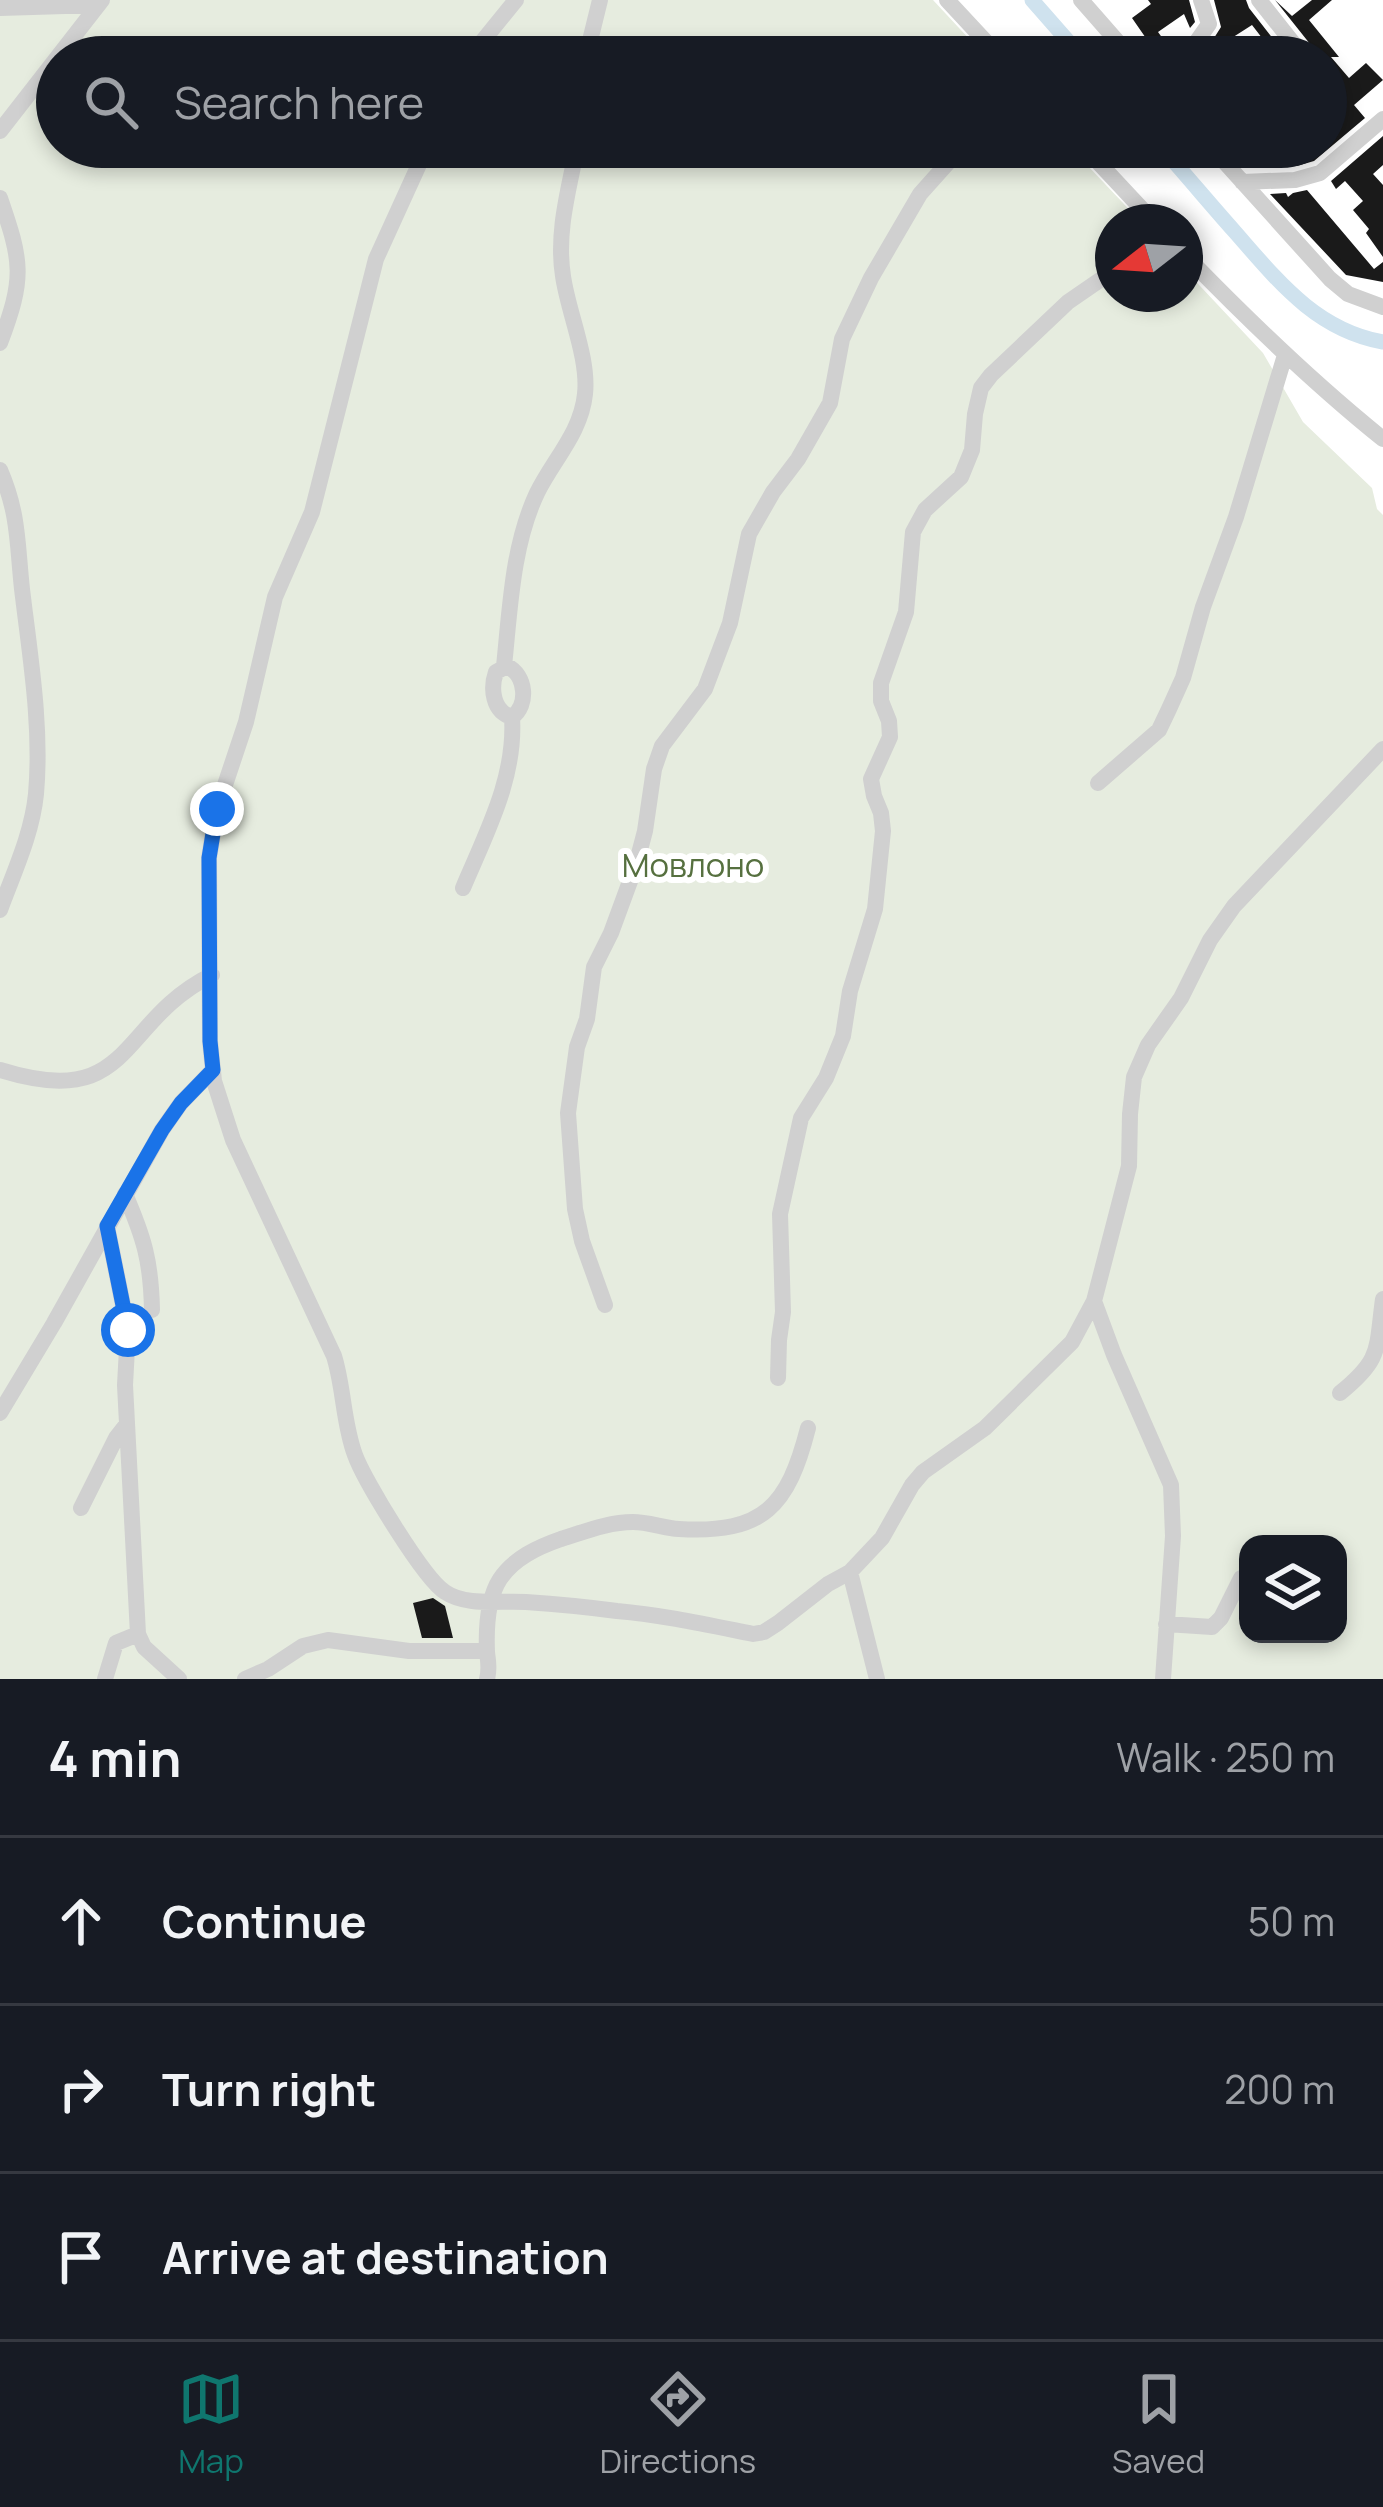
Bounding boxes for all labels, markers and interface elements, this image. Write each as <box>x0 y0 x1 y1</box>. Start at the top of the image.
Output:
search box <box>36 36 1347 168</box>
icon: search <box>78 69 144 135</box>
text: Search here <box>174 71 424 133</box>
north arrow <box>1095 204 1203 312</box>
route end <box>190 782 244 836</box>
park label: Мовлоно <box>622 842 764 887</box>
route start <box>101 1303 155 1357</box>
map controls <box>1239 1535 1347 1643</box>
button: layers <box>1239 1535 1347 1643</box>
text: 4 min <box>48 1723 181 1792</box>
text: Walk · 250 m <box>1116 1730 1335 1784</box>
icon: ahead <box>48 1888 114 1954</box>
text: Continue <box>162 1890 367 1952</box>
text: 50 m <box>1248 1894 1335 1948</box>
icon: right <box>48 2056 114 2122</box>
text: Turn right <box>162 2058 376 2120</box>
text: 200 m <box>1224 2062 1335 2116</box>
icon: arrive <box>48 2224 114 2290</box>
text: Arrive at destination <box>162 2226 609 2288</box>
tab: Map <box>178 2366 244 2483</box>
tab: Directions <box>600 2366 756 2483</box>
tab: Saved <box>1112 2366 1205 2483</box>

